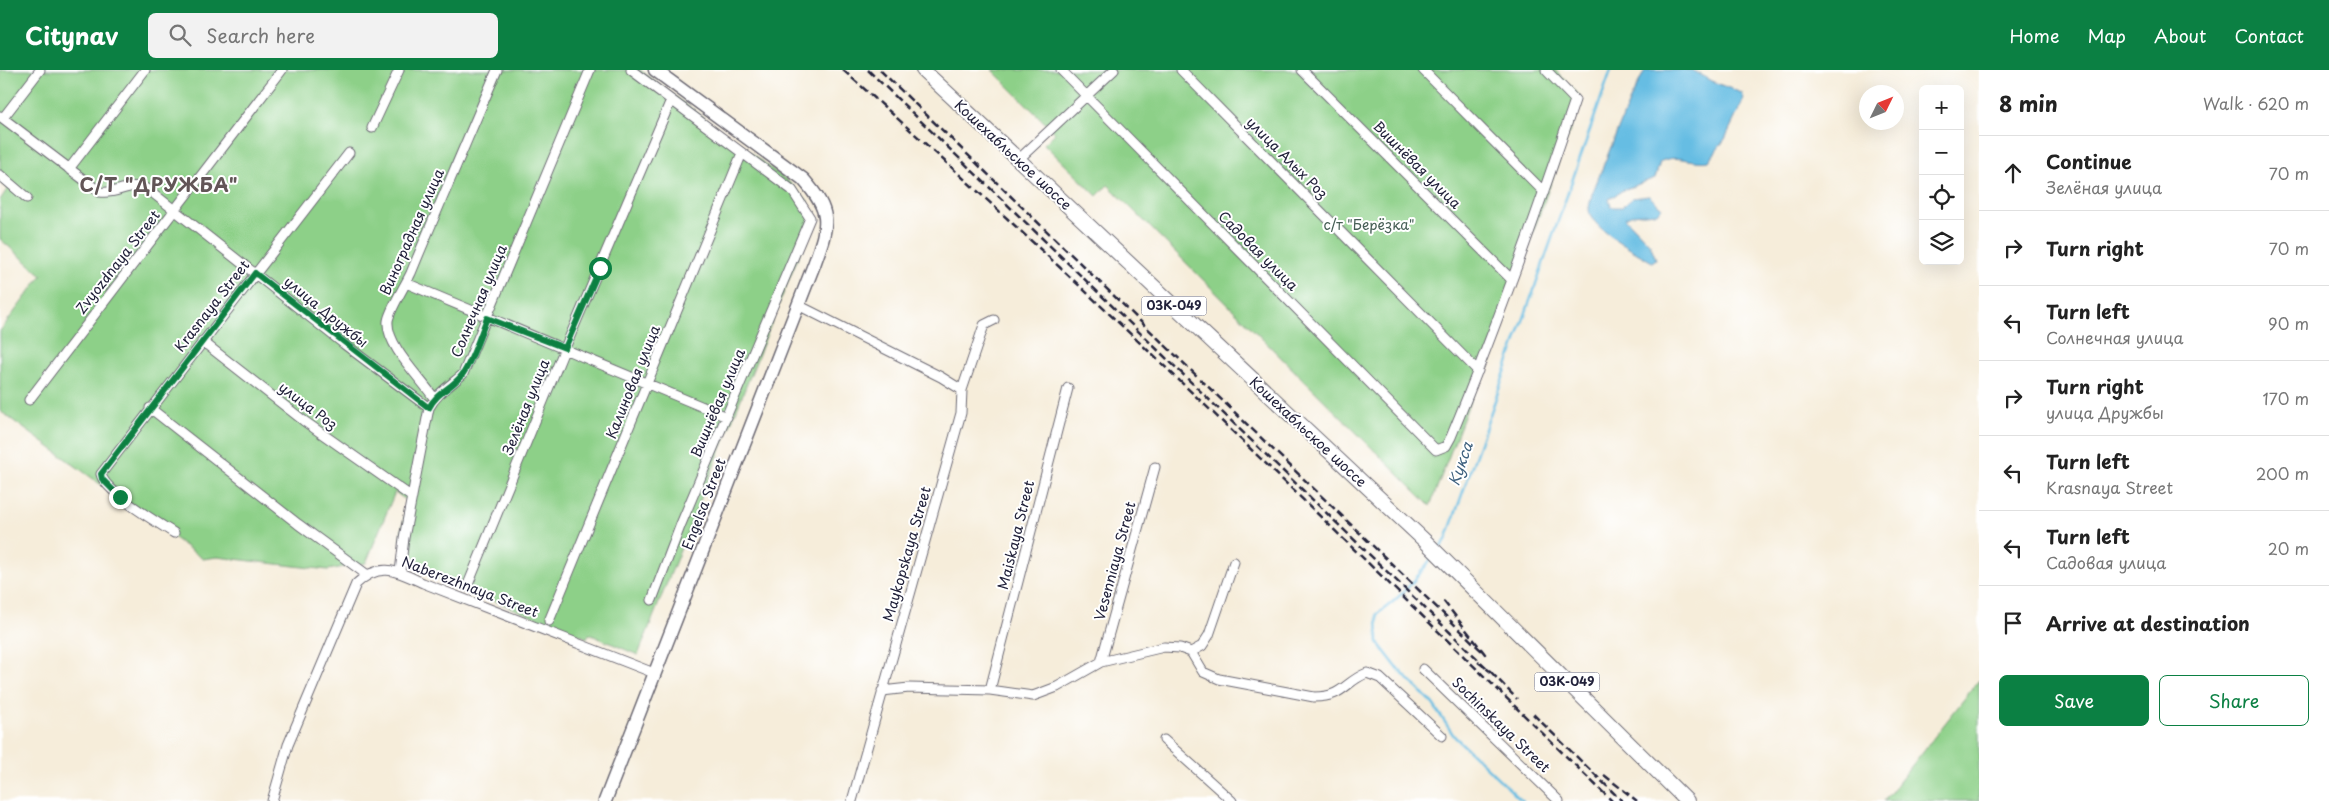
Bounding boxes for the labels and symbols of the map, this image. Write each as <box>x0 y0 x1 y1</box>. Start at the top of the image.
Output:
north arrow <box>1859 85 1904 130</box>
street label: Кошехабльское шоссе <box>950 95 1077 215</box>
street label: улица Алых Роз <box>1242 112 1333 203</box>
street label: Вишнёвая улица <box>1369 116 1466 213</box>
street label: Виноградная улица <box>374 165 449 298</box>
district label: С/Т "ДРУЖБА" <box>79 170 239 198</box>
street label: Zvyozdnaya Street <box>70 205 165 318</box>
street label: Садовая улица <box>1214 206 1303 295</box>
park label: с/т "Берёзка" <box>1324 214 1414 235</box>
street label: Солнечная улица <box>445 241 512 360</box>
street label: Krasnaya Street <box>169 255 254 356</box>
route start <box>589 257 612 280</box>
street label: улица Дружбы <box>280 271 373 352</box>
road number: 03К-049 <box>1142 297 1206 316</box>
street label: Калиновая улица <box>600 322 665 442</box>
street label: Вишнёвая улица <box>685 345 750 461</box>
street label: Зелёная улица <box>497 356 554 458</box>
street label: Кошехабльское шоссе <box>1245 372 1372 492</box>
street label: улица Роз <box>275 377 342 435</box>
water label: Кукса <box>1441 438 1478 488</box>
street label: Engelsa Street <box>676 455 731 553</box>
street label: Maiskaya Street <box>992 478 1039 592</box>
street label: Maykopskaya Street <box>877 484 936 624</box>
route end <box>109 486 132 509</box>
street label: Vesenniaya Street <box>1089 499 1141 623</box>
street label: Naberezhnaya Street <box>399 551 542 622</box>
street label: Sochinskaya Street <box>1447 672 1555 777</box>
road number: 03К-049 <box>1534 672 1600 692</box>

